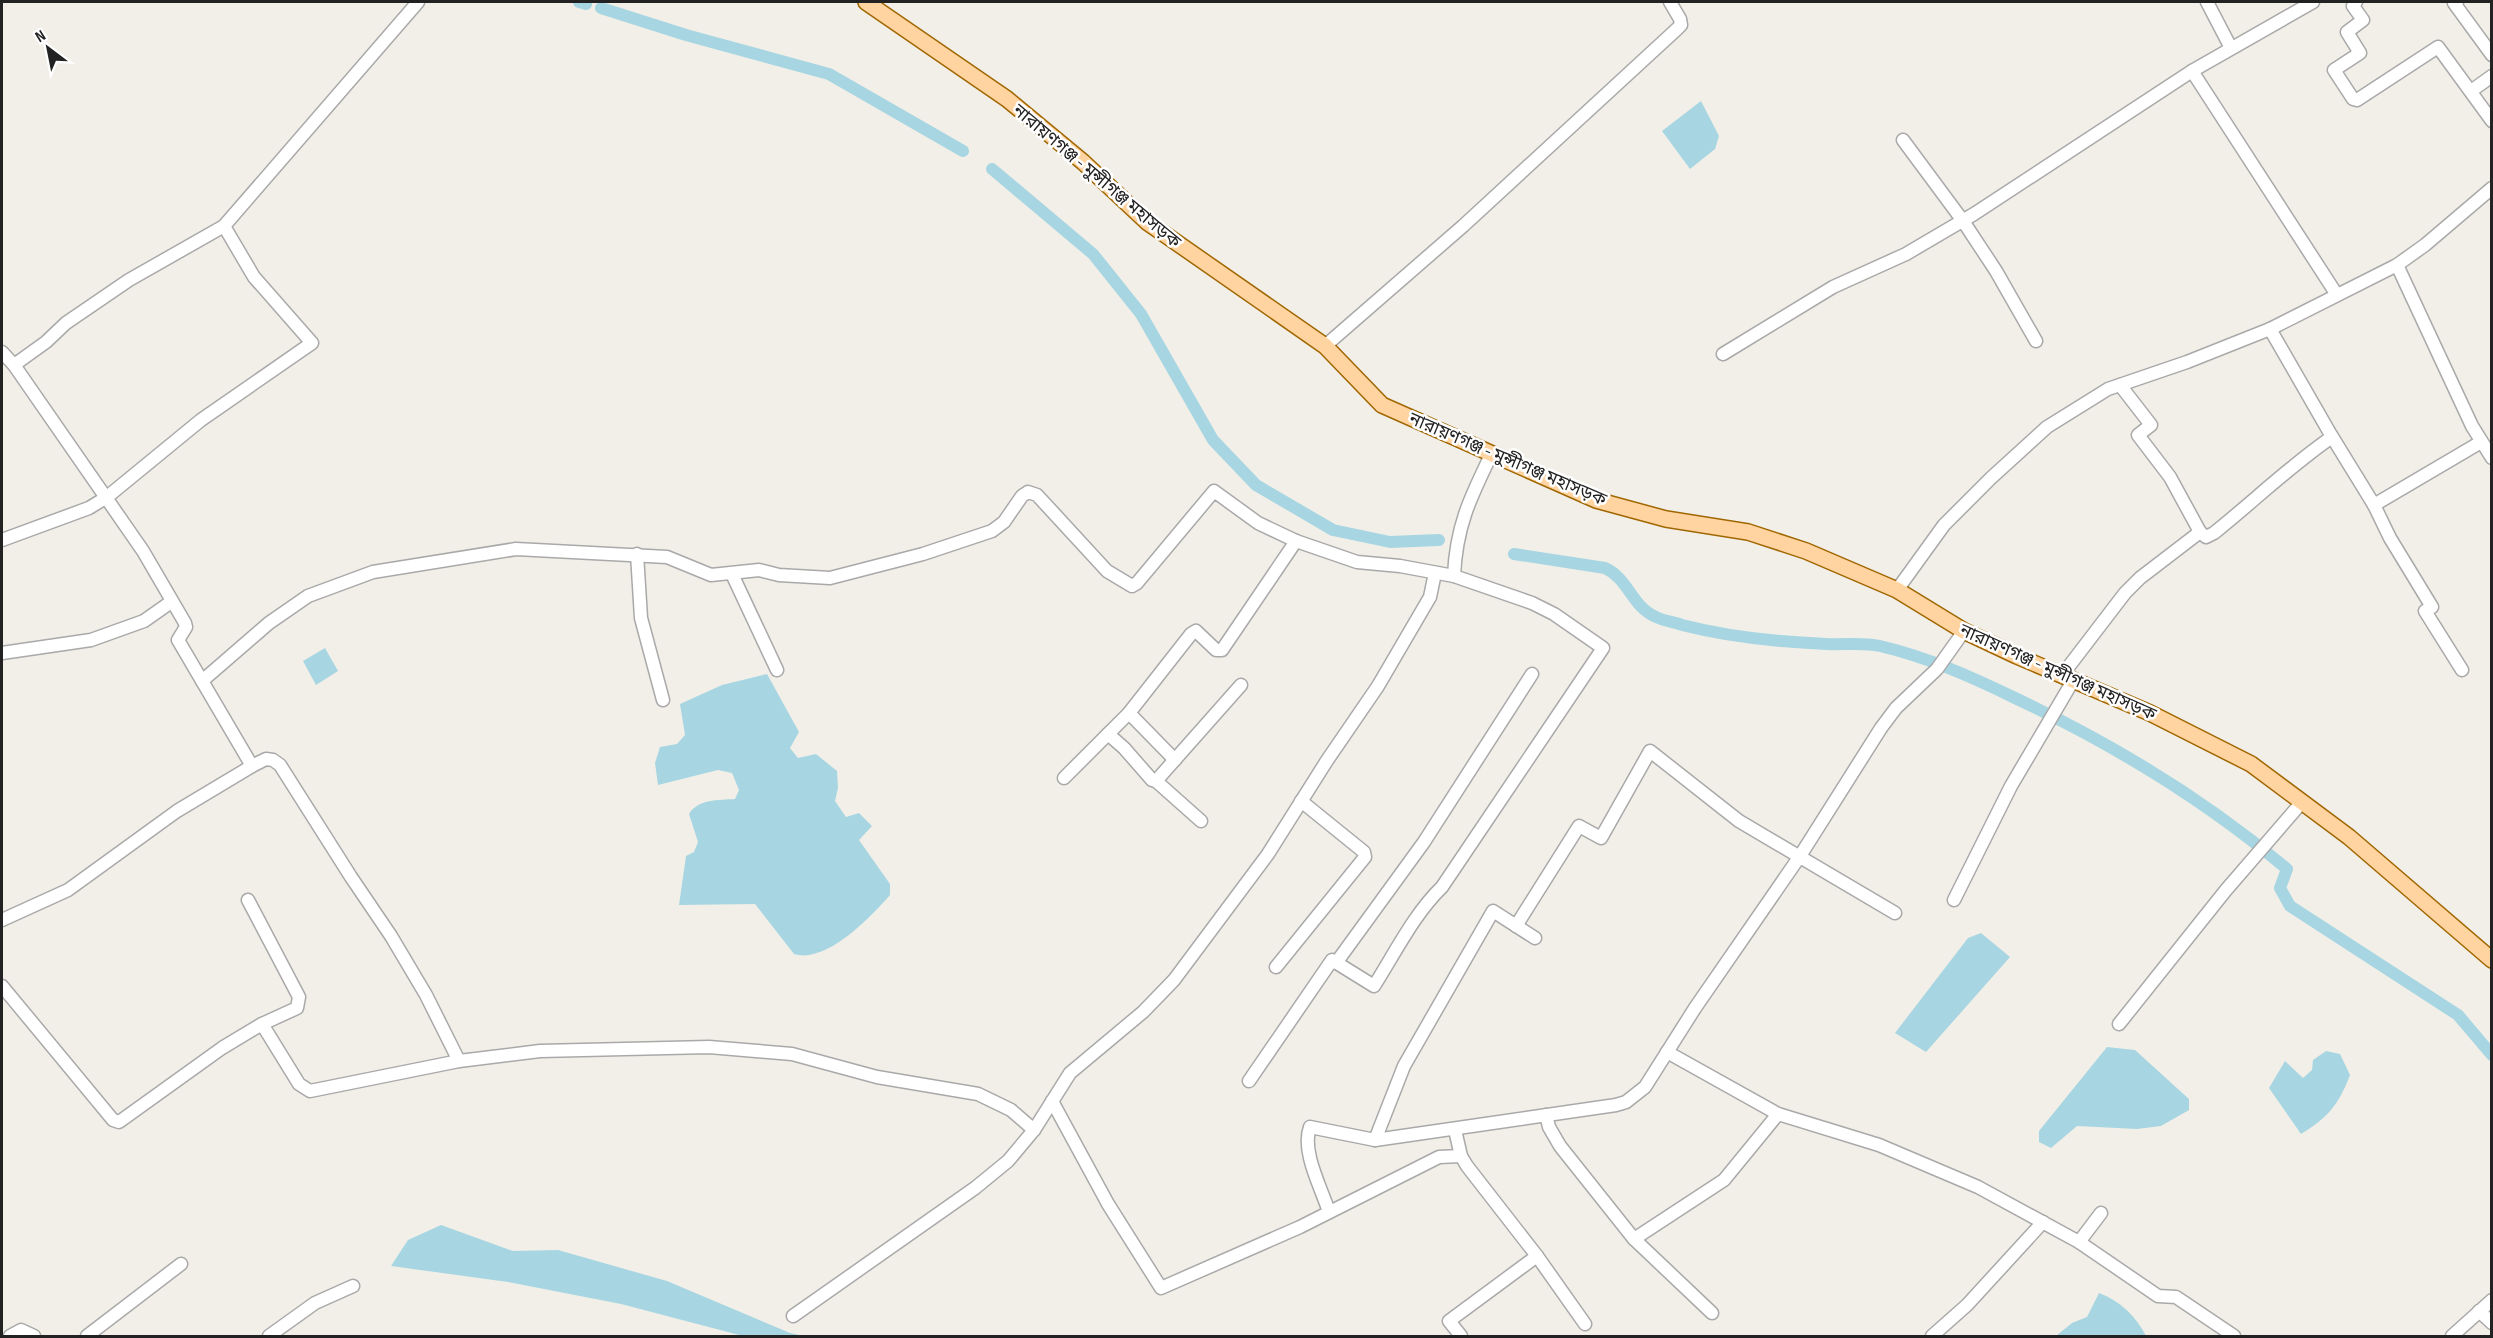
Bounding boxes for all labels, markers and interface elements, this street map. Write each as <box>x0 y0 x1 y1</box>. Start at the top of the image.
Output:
north arrow <box>18 18 78 78</box>
text: N <box>32 26 50 47</box>
street label: নারায়ণগঞ্জ - মুন্সীগঞ্জ মহাসড়ক <box>1008 99 1185 253</box>
street label: নারায়ণগঞ্জ - মুন্সীগঞ্জ মহাসড়ক <box>1405 408 1610 511</box>
street label: নারায়ণগঞ্জ - মুন্সীগঞ্জ মহাসড়ক <box>1956 619 2160 725</box>

